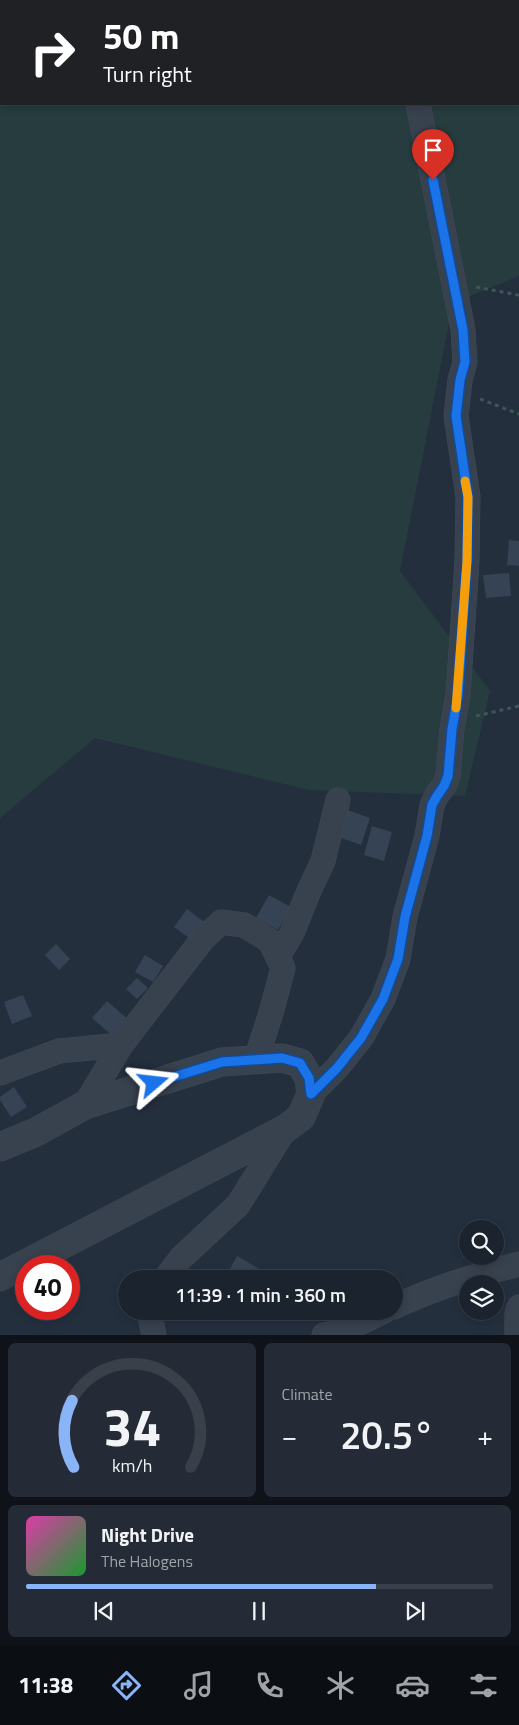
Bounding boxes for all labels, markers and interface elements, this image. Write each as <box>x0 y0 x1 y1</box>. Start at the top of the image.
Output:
text: 50 m <box>103 9 179 63</box>
icon: right <box>20 20 85 85</box>
text: Turn right <box>103 57 192 91</box>
pin <box>412 129 454 180</box>
icon: arrive <box>419 136 447 164</box>
position arrow <box>127 1056 179 1108</box>
map controls <box>459 1220 504 1320</box>
button: search <box>459 1220 504 1265</box>
speed limit sign: 40 <box>15 1255 80 1320</box>
button: layers <box>459 1275 504 1320</box>
text: 11:39 · 1 min · 360 m <box>175 1280 346 1309</box>
text: Climate <box>282 1382 333 1406</box>
text: 34 <box>103 1387 161 1466</box>
text: 20.5° <box>340 1406 434 1464</box>
text: − <box>282 1414 297 1457</box>
text: + <box>477 1414 493 1457</box>
text: km/h <box>112 1452 152 1479</box>
text: Night Drive <box>101 1520 194 1549</box>
text: The Halogens <box>101 1549 193 1573</box>
icon: previous <box>90 1597 118 1625</box>
icon: pause <box>245 1597 273 1625</box>
icon: next <box>401 1597 429 1625</box>
text: 11:38 <box>18 1668 73 1702</box>
icon: directions <box>109 1668 144 1703</box>
icon: music <box>181 1668 216 1703</box>
icon: phone <box>252 1668 287 1703</box>
icon: climate <box>323 1668 358 1703</box>
icon: car <box>395 1668 430 1703</box>
icon: filters <box>466 1668 501 1703</box>

